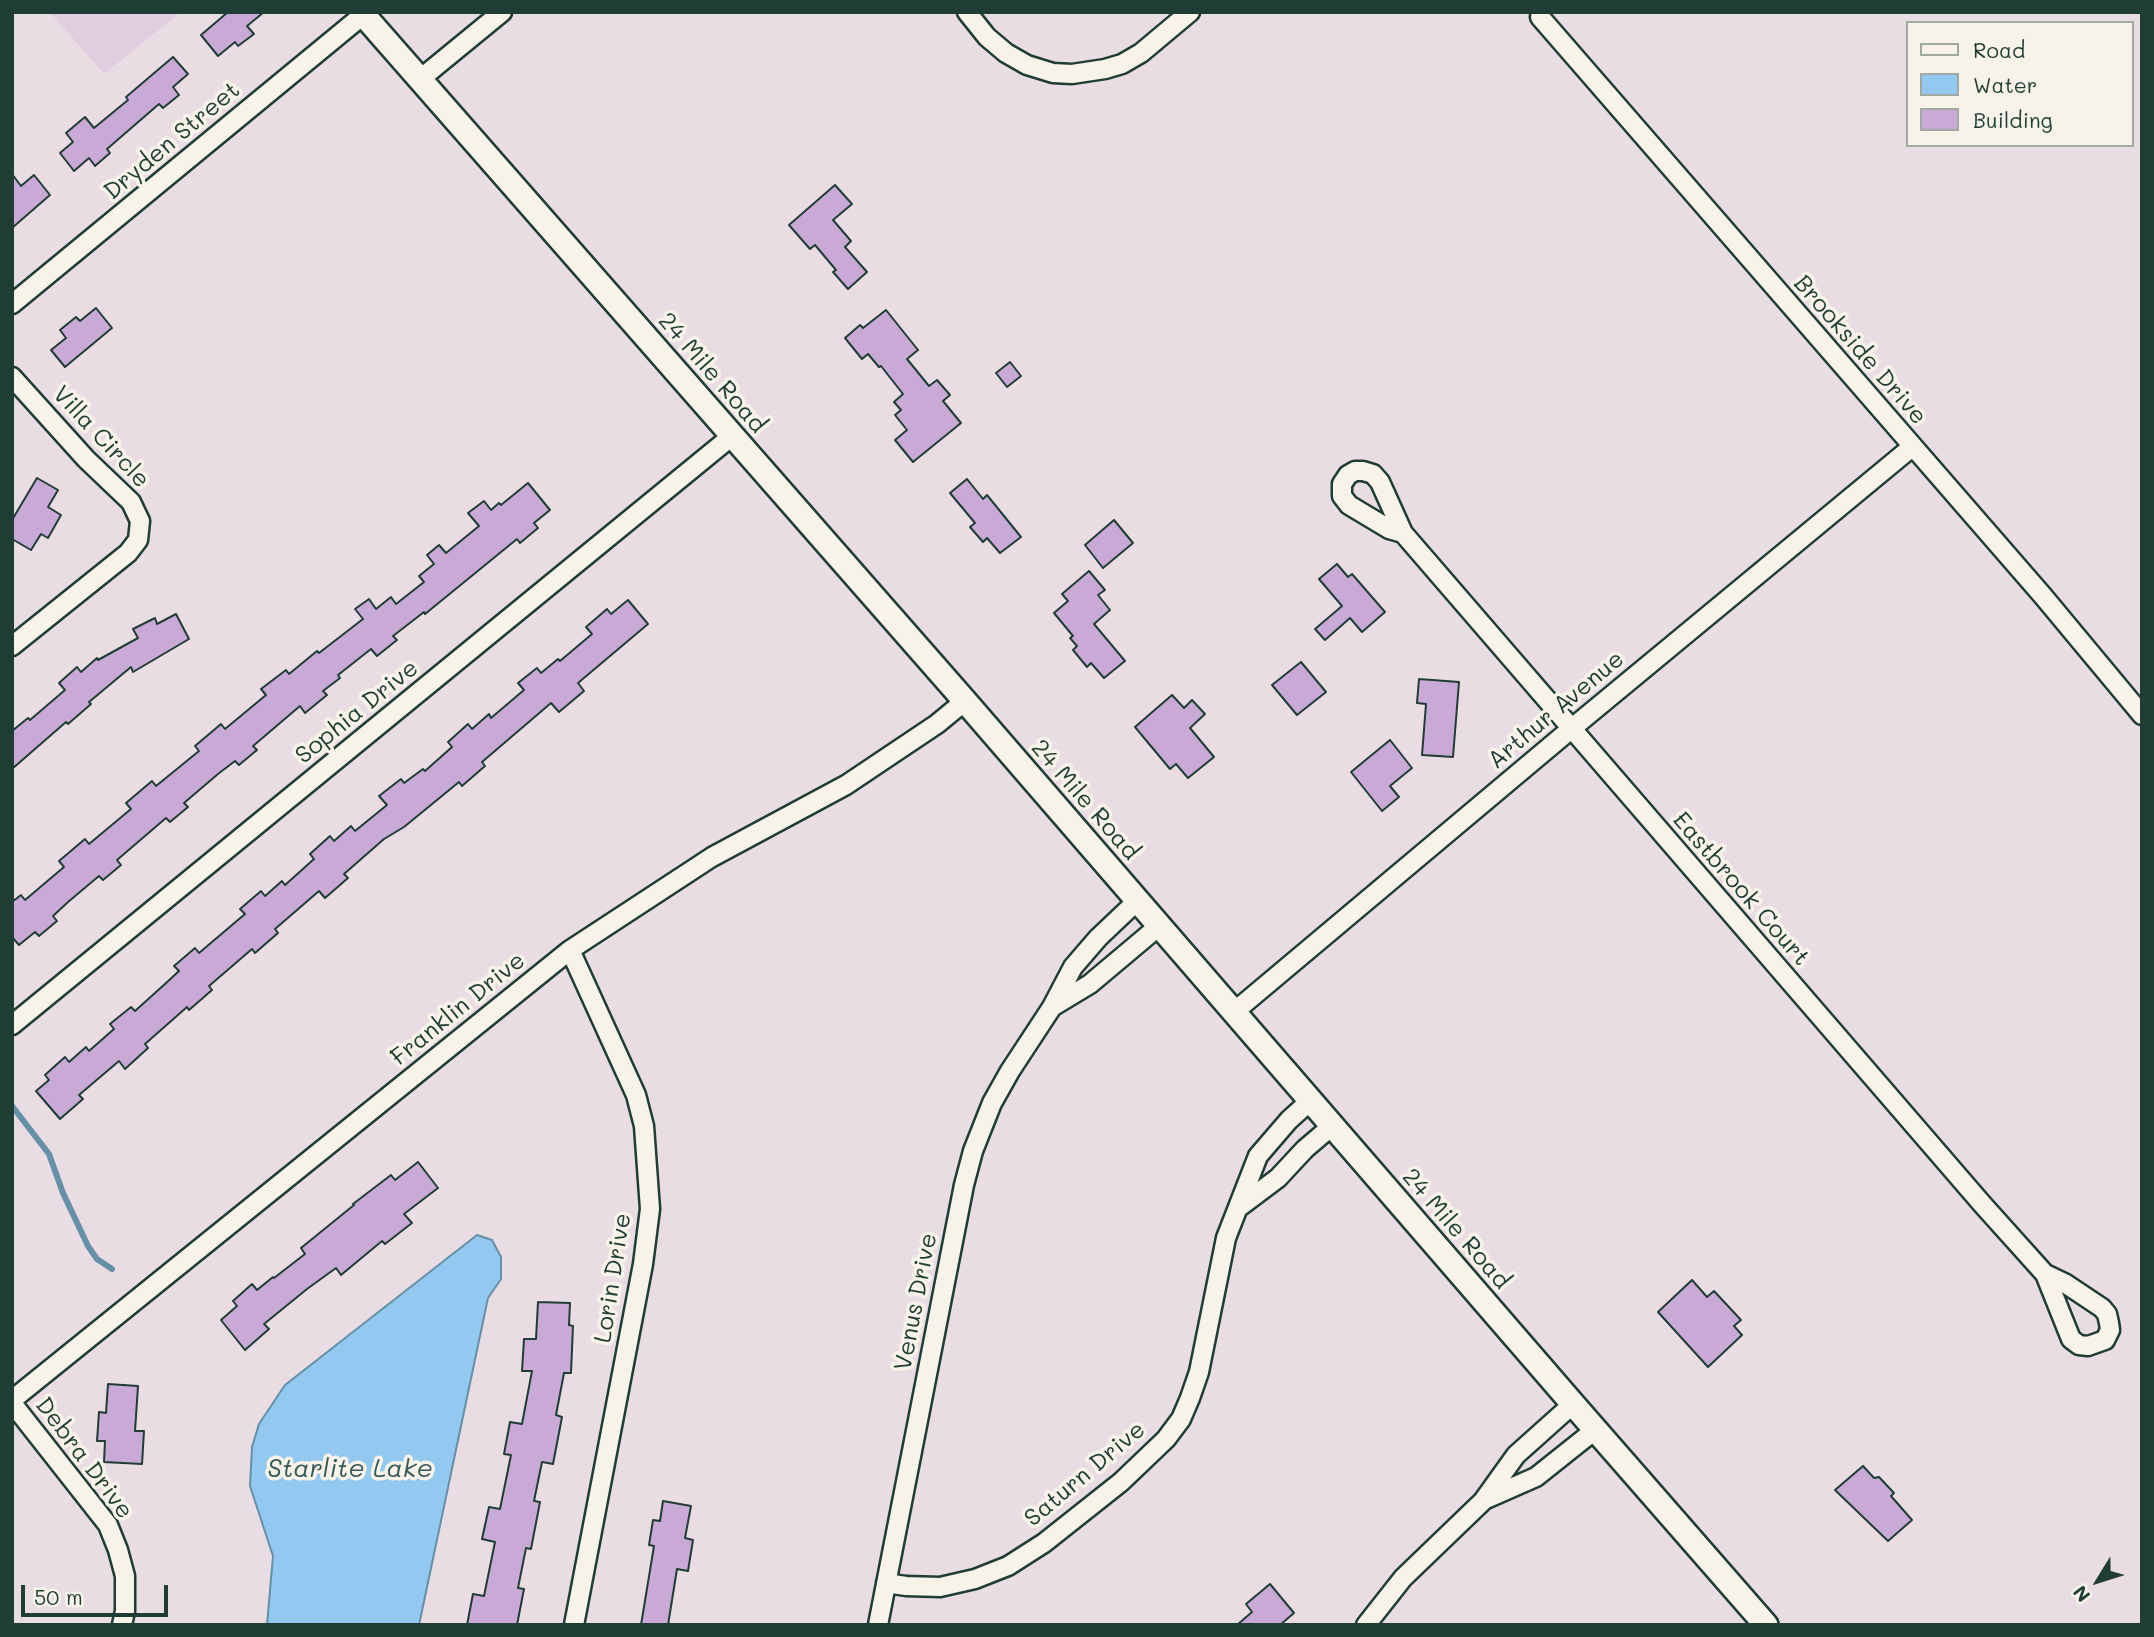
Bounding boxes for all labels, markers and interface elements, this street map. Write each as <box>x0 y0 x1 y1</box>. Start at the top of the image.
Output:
legend <box>1906 21 2133 147</box>
text: Road <box>1973 36 2025 63</box>
text: Water <box>1973 71 2037 98</box>
street label: Dryden Street <box>98 76 246 206</box>
text: Building <box>1973 106 2053 133</box>
street label: Brookside Drive <box>1787 269 1933 431</box>
street label: 24 Mile Road <box>652 307 772 439</box>
street label: Villa Circle <box>46 380 156 494</box>
street label: Arthur Avenue <box>1482 645 1630 775</box>
street label: Sophia Drive <box>290 654 424 770</box>
street label: 24 Mile Road <box>1025 734 1145 866</box>
street label: Eastbrook Court <box>1666 806 1816 972</box>
street label: Franklin Drive <box>385 946 531 1072</box>
street label: 24 Mile Road <box>1396 1163 1516 1295</box>
street label: Lorin Drive <box>589 1211 637 1345</box>
street label: Venus Drive <box>889 1231 943 1373</box>
street label: Debra Drive <box>29 1392 139 1524</box>
street label: Saturn Drive <box>1019 1415 1151 1533</box>
water label: Starlite Lake <box>267 1453 433 1485</box>
north arrow <box>2063 1546 2133 1616</box>
scale bar <box>24 1570 172 1614</box>
text: N <box>2067 1581 2095 1608</box>
text: 50 m <box>34 1583 83 1610</box>

